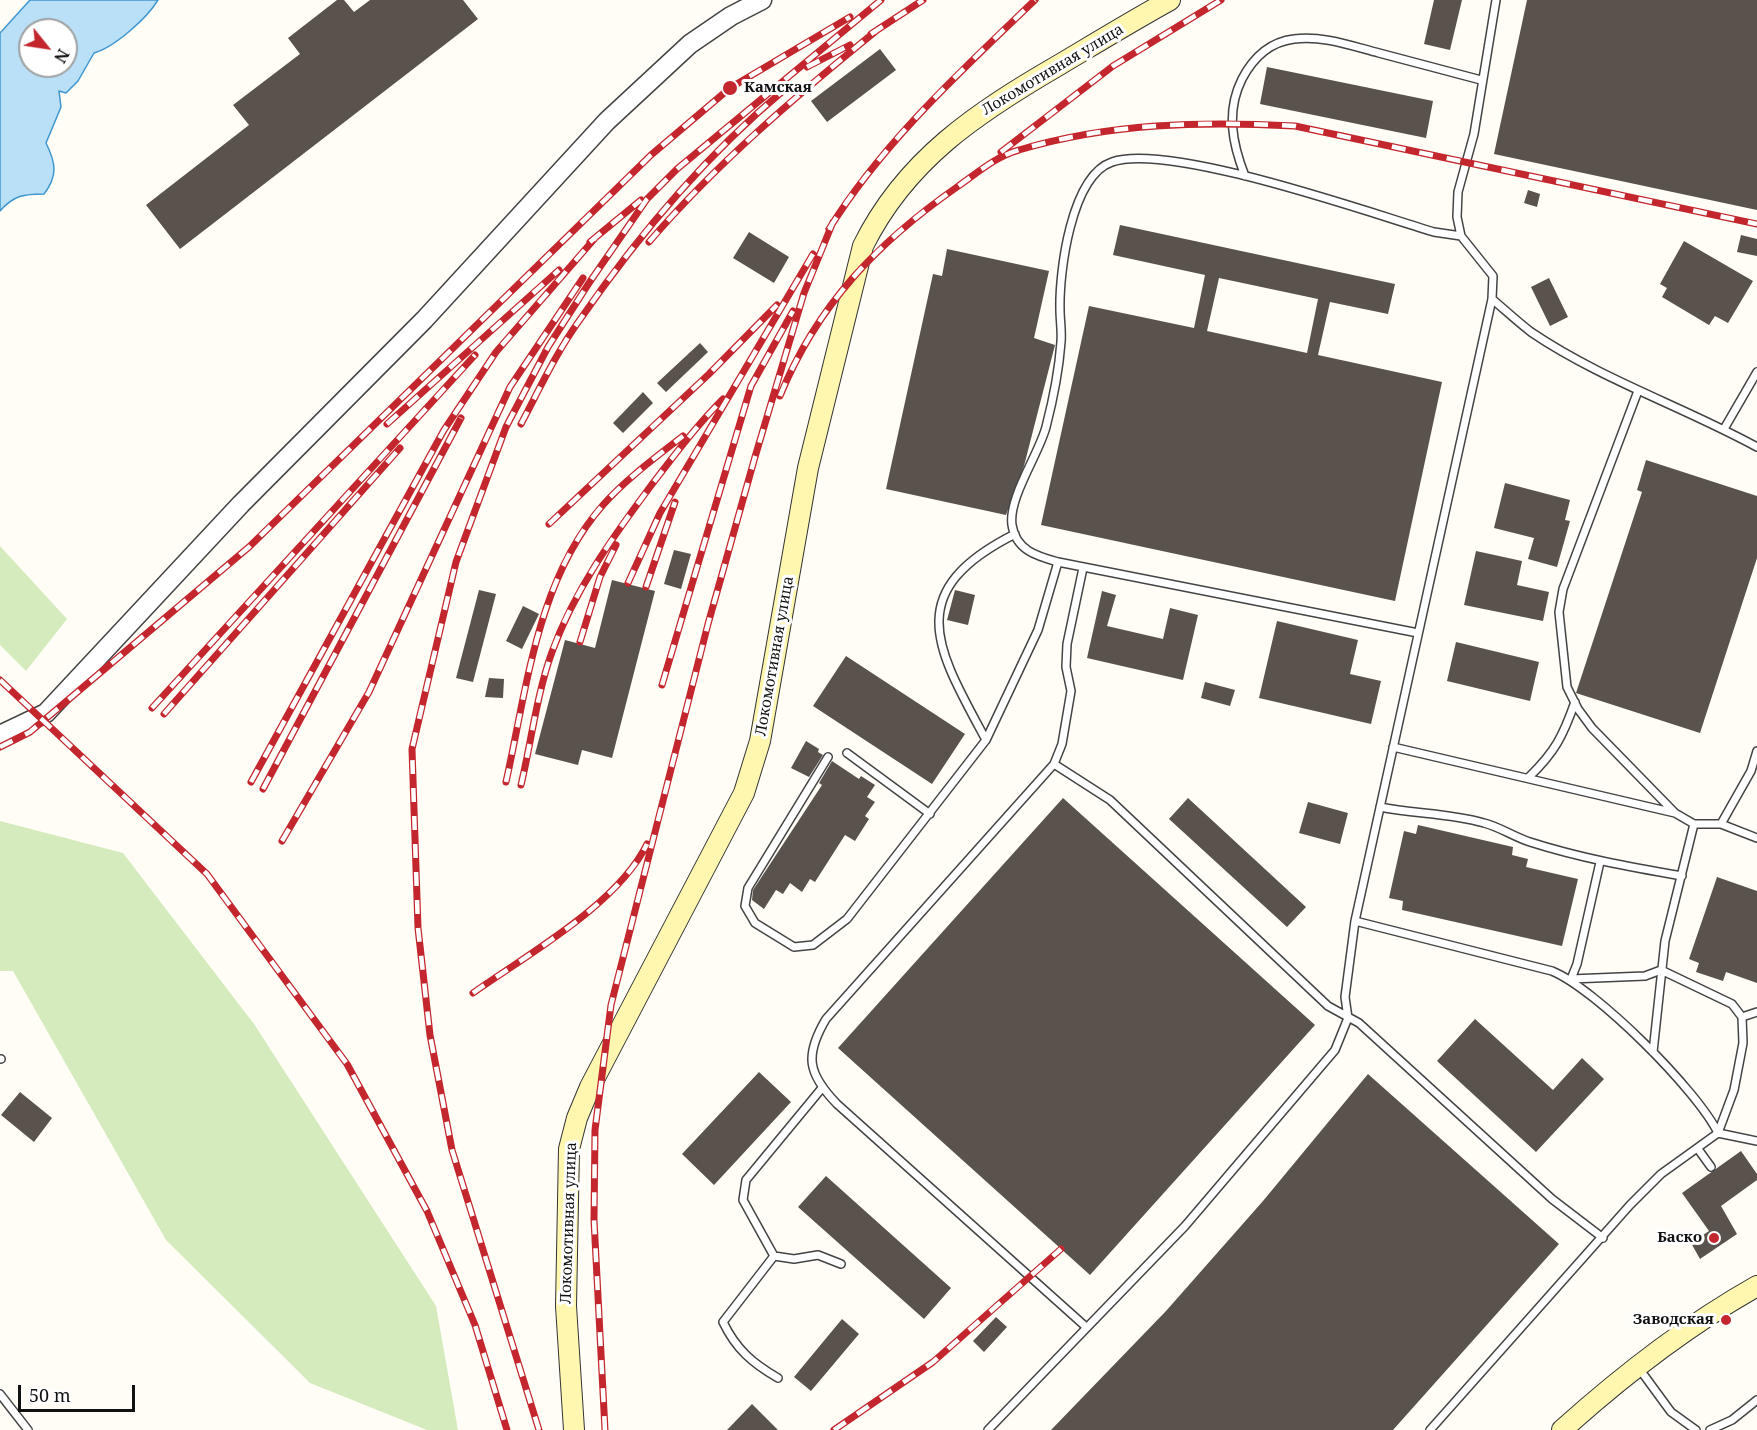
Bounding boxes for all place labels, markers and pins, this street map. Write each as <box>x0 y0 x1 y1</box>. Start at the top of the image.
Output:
marker: Камская <box>721 79 739 97</box>
place label: Камская <box>744 79 812 97</box>
place label: Баско <box>1657 1229 1702 1247</box>
marker: Баско <box>1707 1231 1721 1245</box>
place label: Заводская <box>1633 1311 1714 1329</box>
marker: Заводская <box>1719 1313 1733 1327</box>

